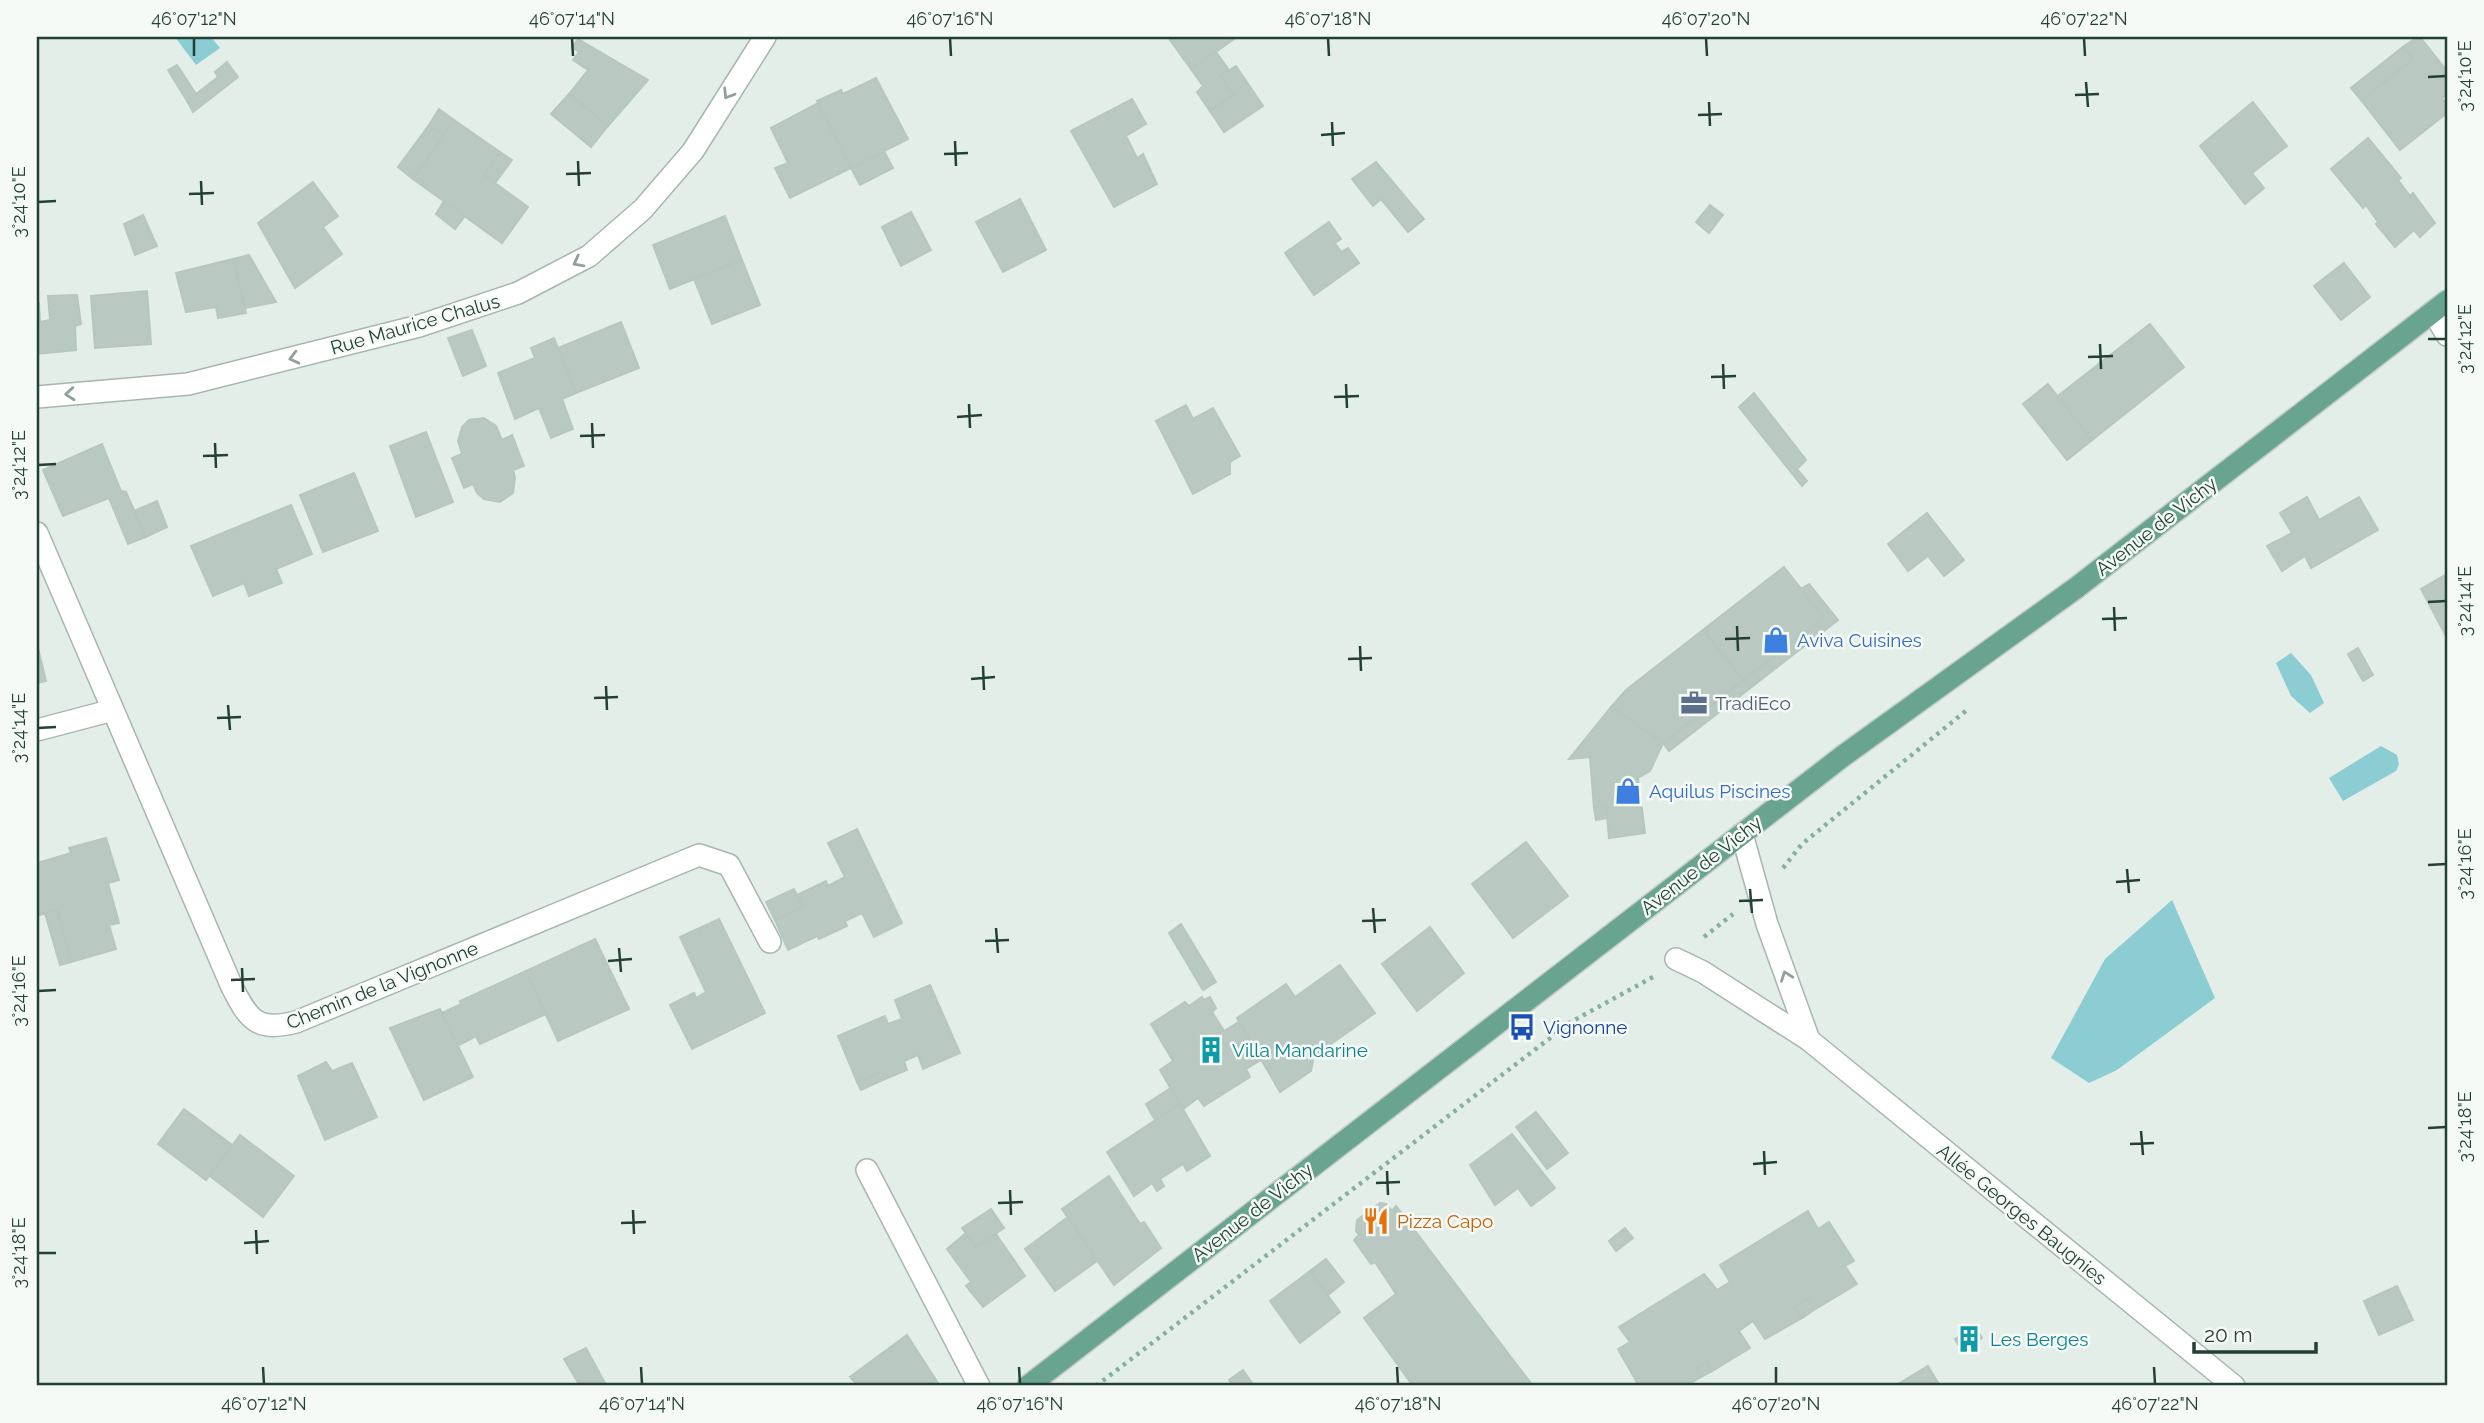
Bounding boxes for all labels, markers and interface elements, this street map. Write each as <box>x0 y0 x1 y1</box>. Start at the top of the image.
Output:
text: 46°07'12"N <box>151 8 237 29</box>
text: 46°07'14"N <box>529 8 615 29</box>
text: 46°07'16"N <box>907 8 993 29</box>
text: 46°07'18"N <box>1285 8 1371 29</box>
text: 46°07'20"N <box>1662 8 1750 29</box>
text: 46°07'22"N <box>2040 8 2128 29</box>
text: 3°24'10"E <box>2454 40 2475 112</box>
one-way arrow <box>724 87 737 100</box>
text: 3°24'10"E <box>8 166 29 238</box>
one-way arrow <box>573 254 585 267</box>
street label: Rue Maurice Chalus <box>328 289 502 359</box>
text: 3°24'12"E <box>2454 304 2475 374</box>
one-way arrow <box>288 350 300 364</box>
one-way arrow <box>64 386 75 401</box>
text: 3°24'12"E <box>8 430 29 500</box>
street label: Avenue de Vichy <box>2091 472 2221 580</box>
text: 3°24'14"E <box>2454 566 2475 636</box>
shop icon: Aviva Cuisines <box>1761 625 1791 655</box>
place label: Aviva Cuisines <box>1797 629 1922 651</box>
office icon: TradiEco <box>1679 688 1709 718</box>
place label: TradiEco <box>1715 692 1791 714</box>
text: 3°24'14"E <box>8 693 29 763</box>
shop icon: Aquilus Piscines <box>1613 776 1643 806</box>
place label: Aquilus Piscines <box>1649 780 1790 802</box>
street label: Avenue de Vichy <box>1636 811 1766 919</box>
text: 3°24'16"E <box>2454 828 2475 900</box>
street label: Chemin de la Vignonne <box>283 936 481 1034</box>
text: 3°24'16"E <box>8 955 29 1027</box>
one-way arrow <box>1780 971 1794 983</box>
bus stop icon: Vignonne <box>1507 1012 1537 1042</box>
place label: Vignonne <box>1543 1016 1627 1038</box>
building icon: Villa Mandarine <box>1196 1035 1226 1065</box>
place label: Villa Mandarine <box>1232 1039 1368 1061</box>
text: 3°24'18"E <box>2454 1091 2475 1163</box>
street label: Allée Georges Baugnies <box>1933 1139 2111 1289</box>
street label: Avenue de Vichy <box>1187 1158 1317 1266</box>
restaurant icon: Pizza Capo <box>1361 1206 1391 1236</box>
place label: Pizza Capo <box>1397 1210 1493 1232</box>
text: 3°24'18"E <box>8 1217 29 1289</box>
scale bar <box>2194 1311 2316 1355</box>
text: 20 m <box>2204 1322 2252 1347</box>
building icon: Les Berges <box>1954 1324 1984 1354</box>
place label: Les Berges <box>1990 1328 2088 1350</box>
text: 46°07'12"N <box>221 1393 307 1414</box>
text: 46°07'14"N <box>599 1393 685 1414</box>
text: 46°07'16"N <box>977 1393 1063 1414</box>
text: 46°07'18"N <box>1355 1393 1441 1414</box>
text: 46°07'20"N <box>1732 1393 1820 1414</box>
text: 46°07'22"N <box>2111 1393 2199 1414</box>

